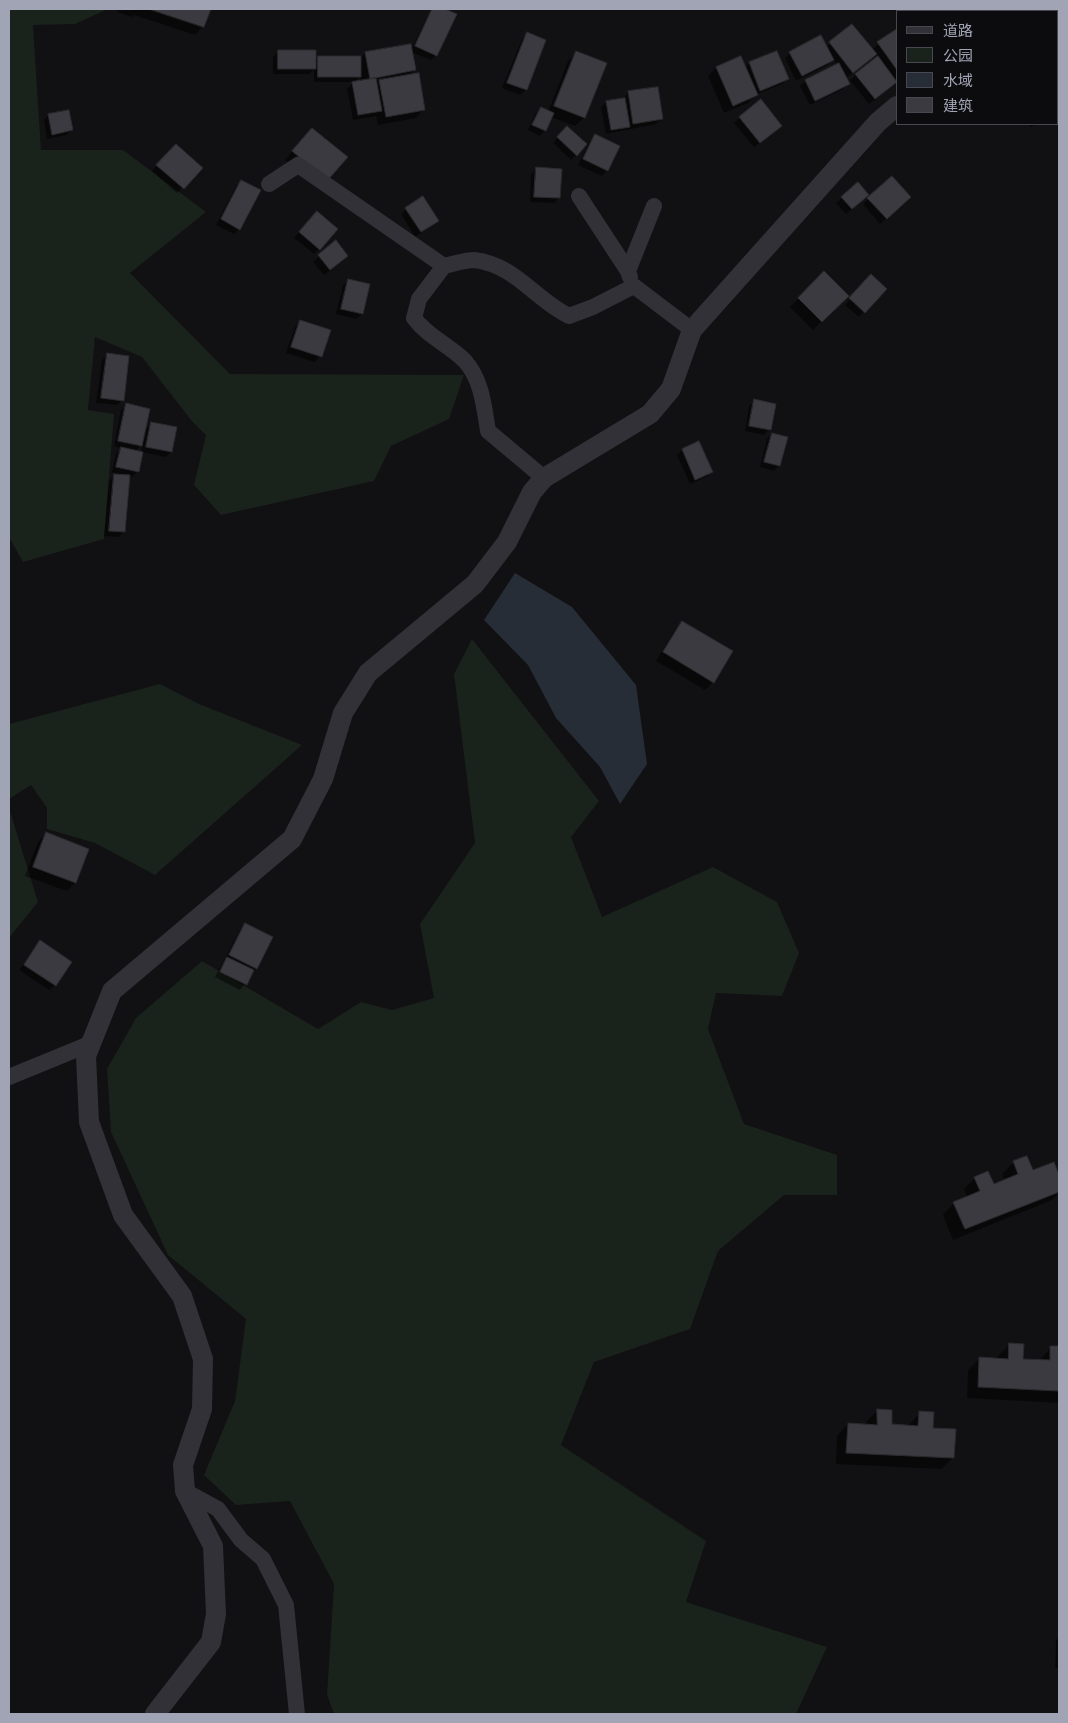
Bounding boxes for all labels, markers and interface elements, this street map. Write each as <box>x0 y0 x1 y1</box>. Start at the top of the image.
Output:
legend <box>896 10 1058 125</box>
text: 道路 <box>943 22 973 40</box>
text: 公园 <box>943 47 973 65</box>
text: 水域 <box>943 72 973 90</box>
text: 建筑 <box>943 97 973 115</box>

